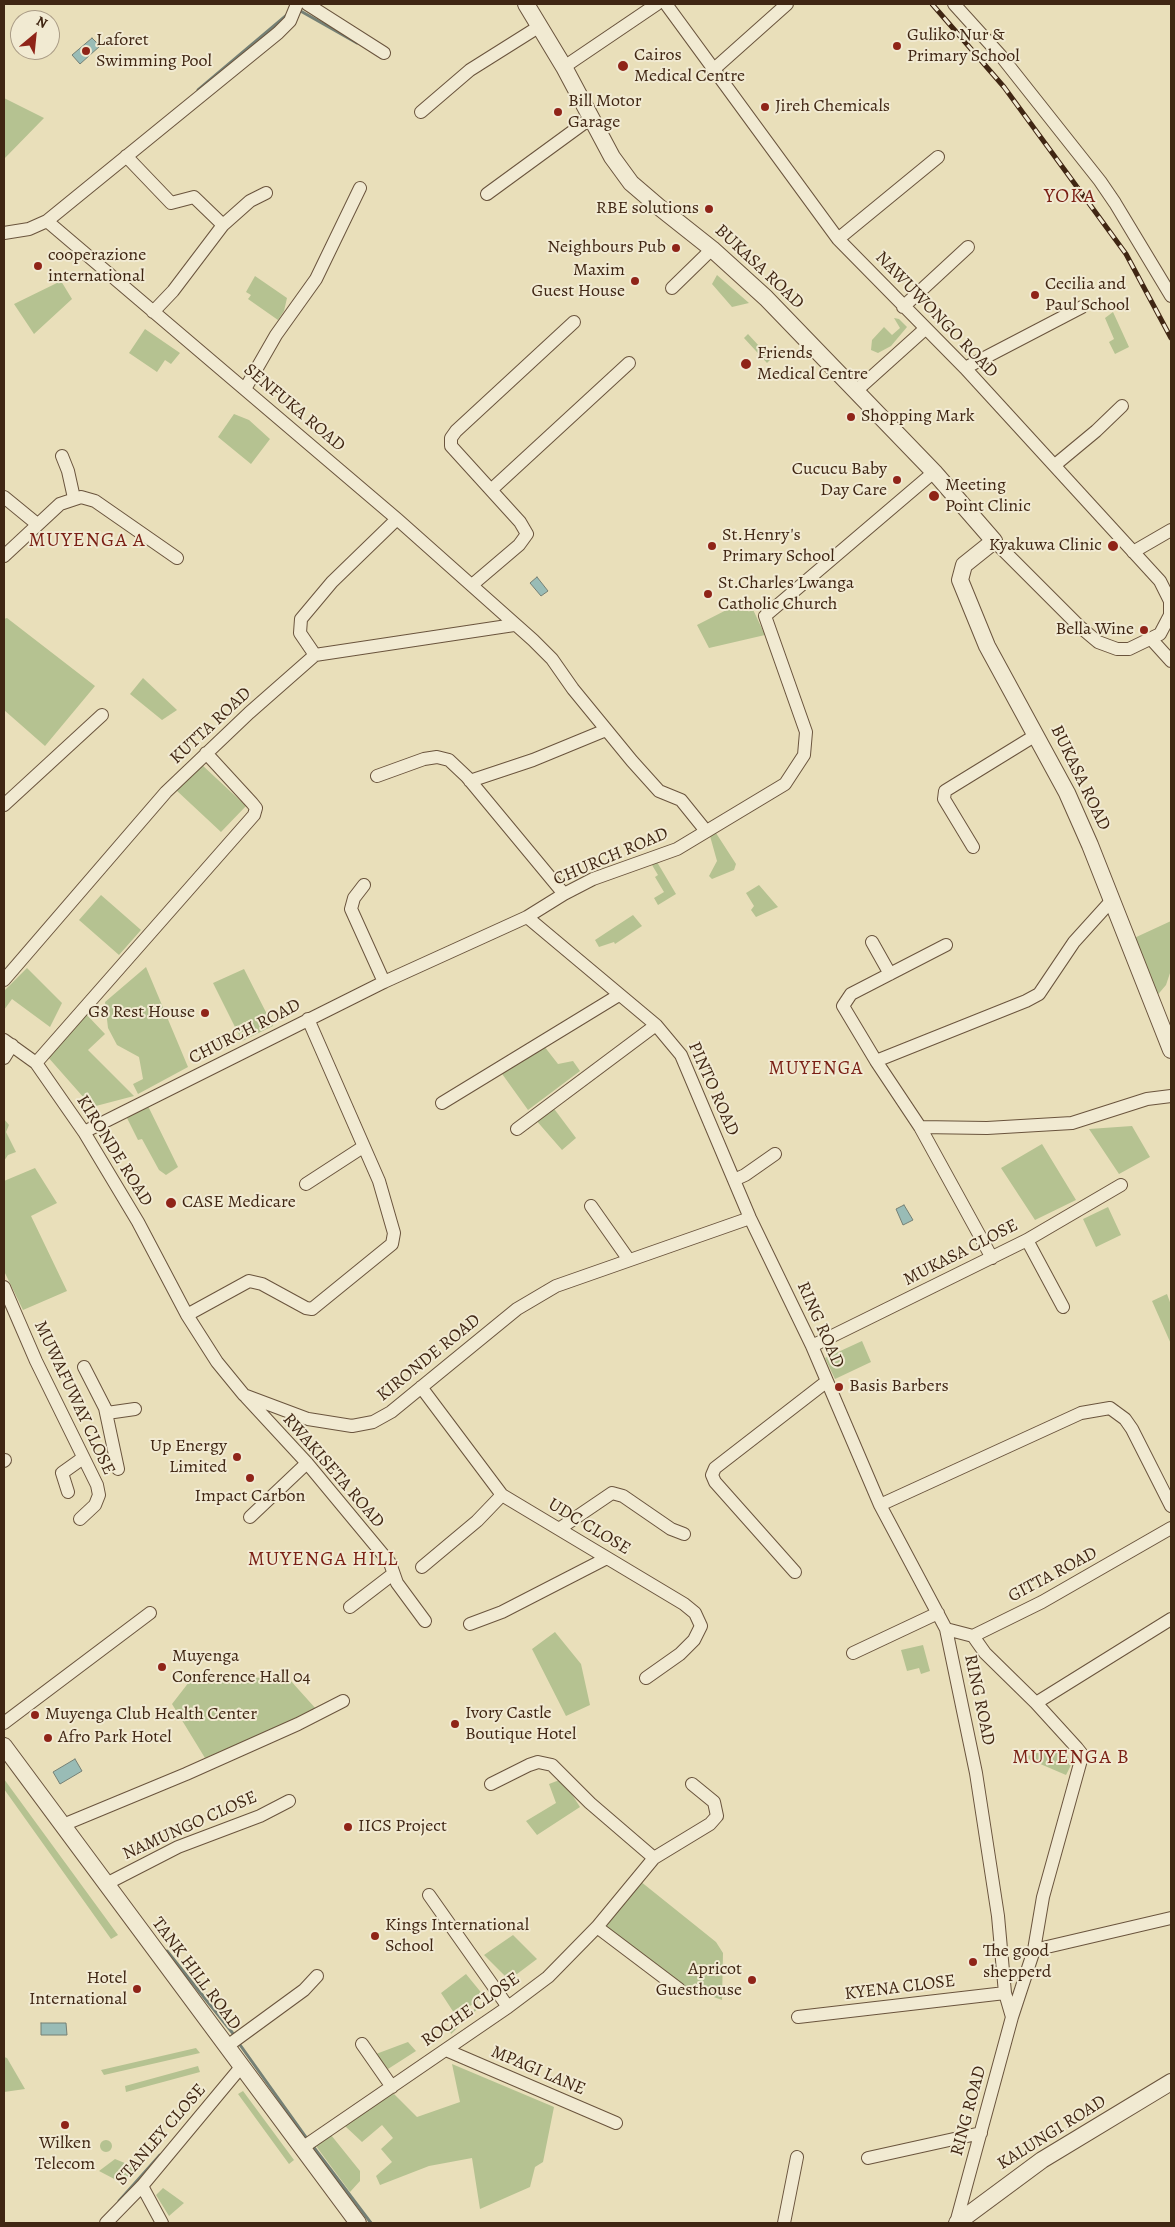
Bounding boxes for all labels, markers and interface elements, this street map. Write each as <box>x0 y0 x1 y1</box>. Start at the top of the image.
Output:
north arrow <box>10 10 60 60</box>
text: N <box>33 11 51 33</box>
place label: Guliko Nur & Primary School <box>907 25 1020 68</box>
place label: Laforet Swimming Pool <box>96 30 212 72</box>
marker: Guliko Nur & Primary School <box>891 40 903 52</box>
marker: Laforet Swimming Pool <box>80 45 92 57</box>
place label: Cairos Medical Centre <box>634 45 745 88</box>
marker: Cairos Medical Centre <box>616 59 630 73</box>
place label: Bill Motor Garage <box>568 91 642 134</box>
place label: Jireh Chemicals <box>775 96 890 118</box>
marker: Jireh Chemicals <box>759 101 771 113</box>
marker: Bill Motor Garage <box>552 106 564 118</box>
district label: YOKA <box>1043 185 1097 209</box>
place label: RBE solutions <box>596 198 699 220</box>
marker: RBE solutions <box>703 203 715 215</box>
street label: BUKASA ROAD <box>710 220 808 314</box>
place label: Neighbours Pub <box>547 237 666 259</box>
marker: Neighbours Pub <box>670 242 682 254</box>
place label: cooperazione international <box>48 245 146 288</box>
street label: NAWUWONGO ROAD <box>870 247 1002 383</box>
marker: cooperazione international <box>32 260 44 272</box>
place label: Maxim Guest House <box>532 260 625 302</box>
place label: Cecilia and Paul School <box>1045 274 1129 316</box>
marker: Maxim Guest House <box>629 275 641 287</box>
marker: Cecilia and Paul School <box>1029 289 1041 301</box>
place label: Friends Medical Centre <box>757 343 868 386</box>
marker: Friends Medical Centre <box>739 357 753 371</box>
street label: SENFUKA ROAD <box>239 359 349 457</box>
place label: Shopping Mark <box>861 406 975 428</box>
marker: Shopping Mark <box>845 411 857 423</box>
place label: Cucucu Baby Day Care <box>792 459 887 502</box>
marker: Cucucu Baby Day Care <box>891 474 903 486</box>
place label: Meeting Point Clinic <box>945 475 1031 518</box>
marker: Meeting Point Clinic <box>927 489 941 503</box>
place label: St.Henry's Primary School <box>722 525 835 568</box>
district label: MUYENGA A <box>27 529 147 553</box>
place label: Kyakuwa Clinic <box>989 535 1102 557</box>
marker: Kyakuwa Clinic <box>1106 539 1120 553</box>
marker: St.Henry's Primary School <box>706 540 718 552</box>
place label: St.Charles Lwanga Catholic Church <box>718 573 854 616</box>
marker: St.Charles Lwanga Catholic Church <box>702 588 714 600</box>
place label: Bella Wine <box>1056 619 1134 641</box>
marker: Bella Wine <box>1138 624 1150 636</box>
street label: KUTTA ROAD <box>166 683 256 769</box>
street label: BUKASA ROAD <box>1045 722 1115 834</box>
street label: CHURCH ROAD <box>550 823 672 891</box>
street label: CHURCH ROAD <box>185 995 305 1069</box>
place label: G8 Rest House <box>88 1002 195 1024</box>
marker: G8 Rest House <box>199 1007 211 1019</box>
street label: PINTO ROAD <box>683 1039 743 1139</box>
district label: MUYENGA <box>768 1058 864 1080</box>
street label: KIRONDE ROAD <box>71 1091 157 1211</box>
place label: CASE Medicare <box>182 1192 296 1214</box>
marker: CASE Medicare <box>164 1196 178 1210</box>
street label: MUKASA CLOSE <box>900 1215 1022 1291</box>
street label: RING ROAD <box>791 1278 849 1372</box>
street label: KIRONDE ROAD <box>373 1310 485 1406</box>
street label: MUWAFUWAY CLOSE <box>29 1317 119 1479</box>
place label: Basis Barbers <box>849 1376 949 1398</box>
marker: Basis Barbers <box>833 1381 845 1393</box>
street label: RWAKISETA ROAD <box>277 1409 389 1533</box>
place label: Up Energy Limited <box>150 1436 227 1478</box>
marker: Up Energy Limited <box>231 1451 243 1463</box>
marker: Impact Carbon <box>244 1472 256 1484</box>
place label: Impact Carbon <box>195 1486 305 1508</box>
street label: UDC CLOSE <box>544 1494 634 1560</box>
street label: GITTA ROAD <box>1005 1542 1101 1608</box>
district label: MUYENGA HILL <box>246 1548 400 1572</box>
place label: Muyenga Conference Hall 04 <box>172 1646 311 1688</box>
street label: RING ROAD <box>959 1653 999 1747</box>
marker: Muyenga Conference Hall 04 <box>156 1661 168 1673</box>
place label: Ivory Castle Boutique Hotel <box>465 1703 577 1746</box>
place label: Muyenga Club Health Center <box>45 1704 257 1726</box>
marker: Muyenga Club Health Center <box>29 1709 41 1721</box>
marker: Ivory Castle Boutique Hotel <box>449 1718 461 1730</box>
place label: Afro Park Hotel <box>58 1727 172 1749</box>
marker: Afro Park Hotel <box>42 1732 54 1744</box>
district label: MUYENGA B <box>1011 1746 1131 1770</box>
street label: NAMUNGO CLOSE <box>119 1787 261 1865</box>
place label: IICS Project <box>358 1816 447 1838</box>
marker: IICS Project <box>342 1821 354 1833</box>
street label: TANK HILL ROAD <box>147 1913 245 2035</box>
place label: Kings International School <box>385 1915 529 1958</box>
marker: Kings International School <box>369 1930 381 1942</box>
place label: The good shepperd <box>983 1941 1051 1984</box>
marker: The good shepperd <box>967 1956 979 1968</box>
place label: Apricot Guesthouse <box>656 1959 742 2002</box>
place label: Hotel International <box>29 1968 127 2010</box>
street label: ROCHE CLOSE <box>418 1968 524 2052</box>
street label: KYENA CLOSE <box>843 1970 957 2006</box>
marker: Apricot Guesthouse <box>746 1974 758 1986</box>
marker: Hotel International <box>131 1983 143 1995</box>
street label: MPAGI LANE <box>487 2041 589 2101</box>
street label: RING ROAD <box>947 2064 991 2158</box>
street label: STANLEY CLOSE <box>111 2080 211 2190</box>
street label: KALUNGI ROAD <box>994 2091 1110 2175</box>
marker: Wilken Telecom <box>59 2119 71 2131</box>
place label: Wilken Telecom <box>35 2133 95 2176</box>

